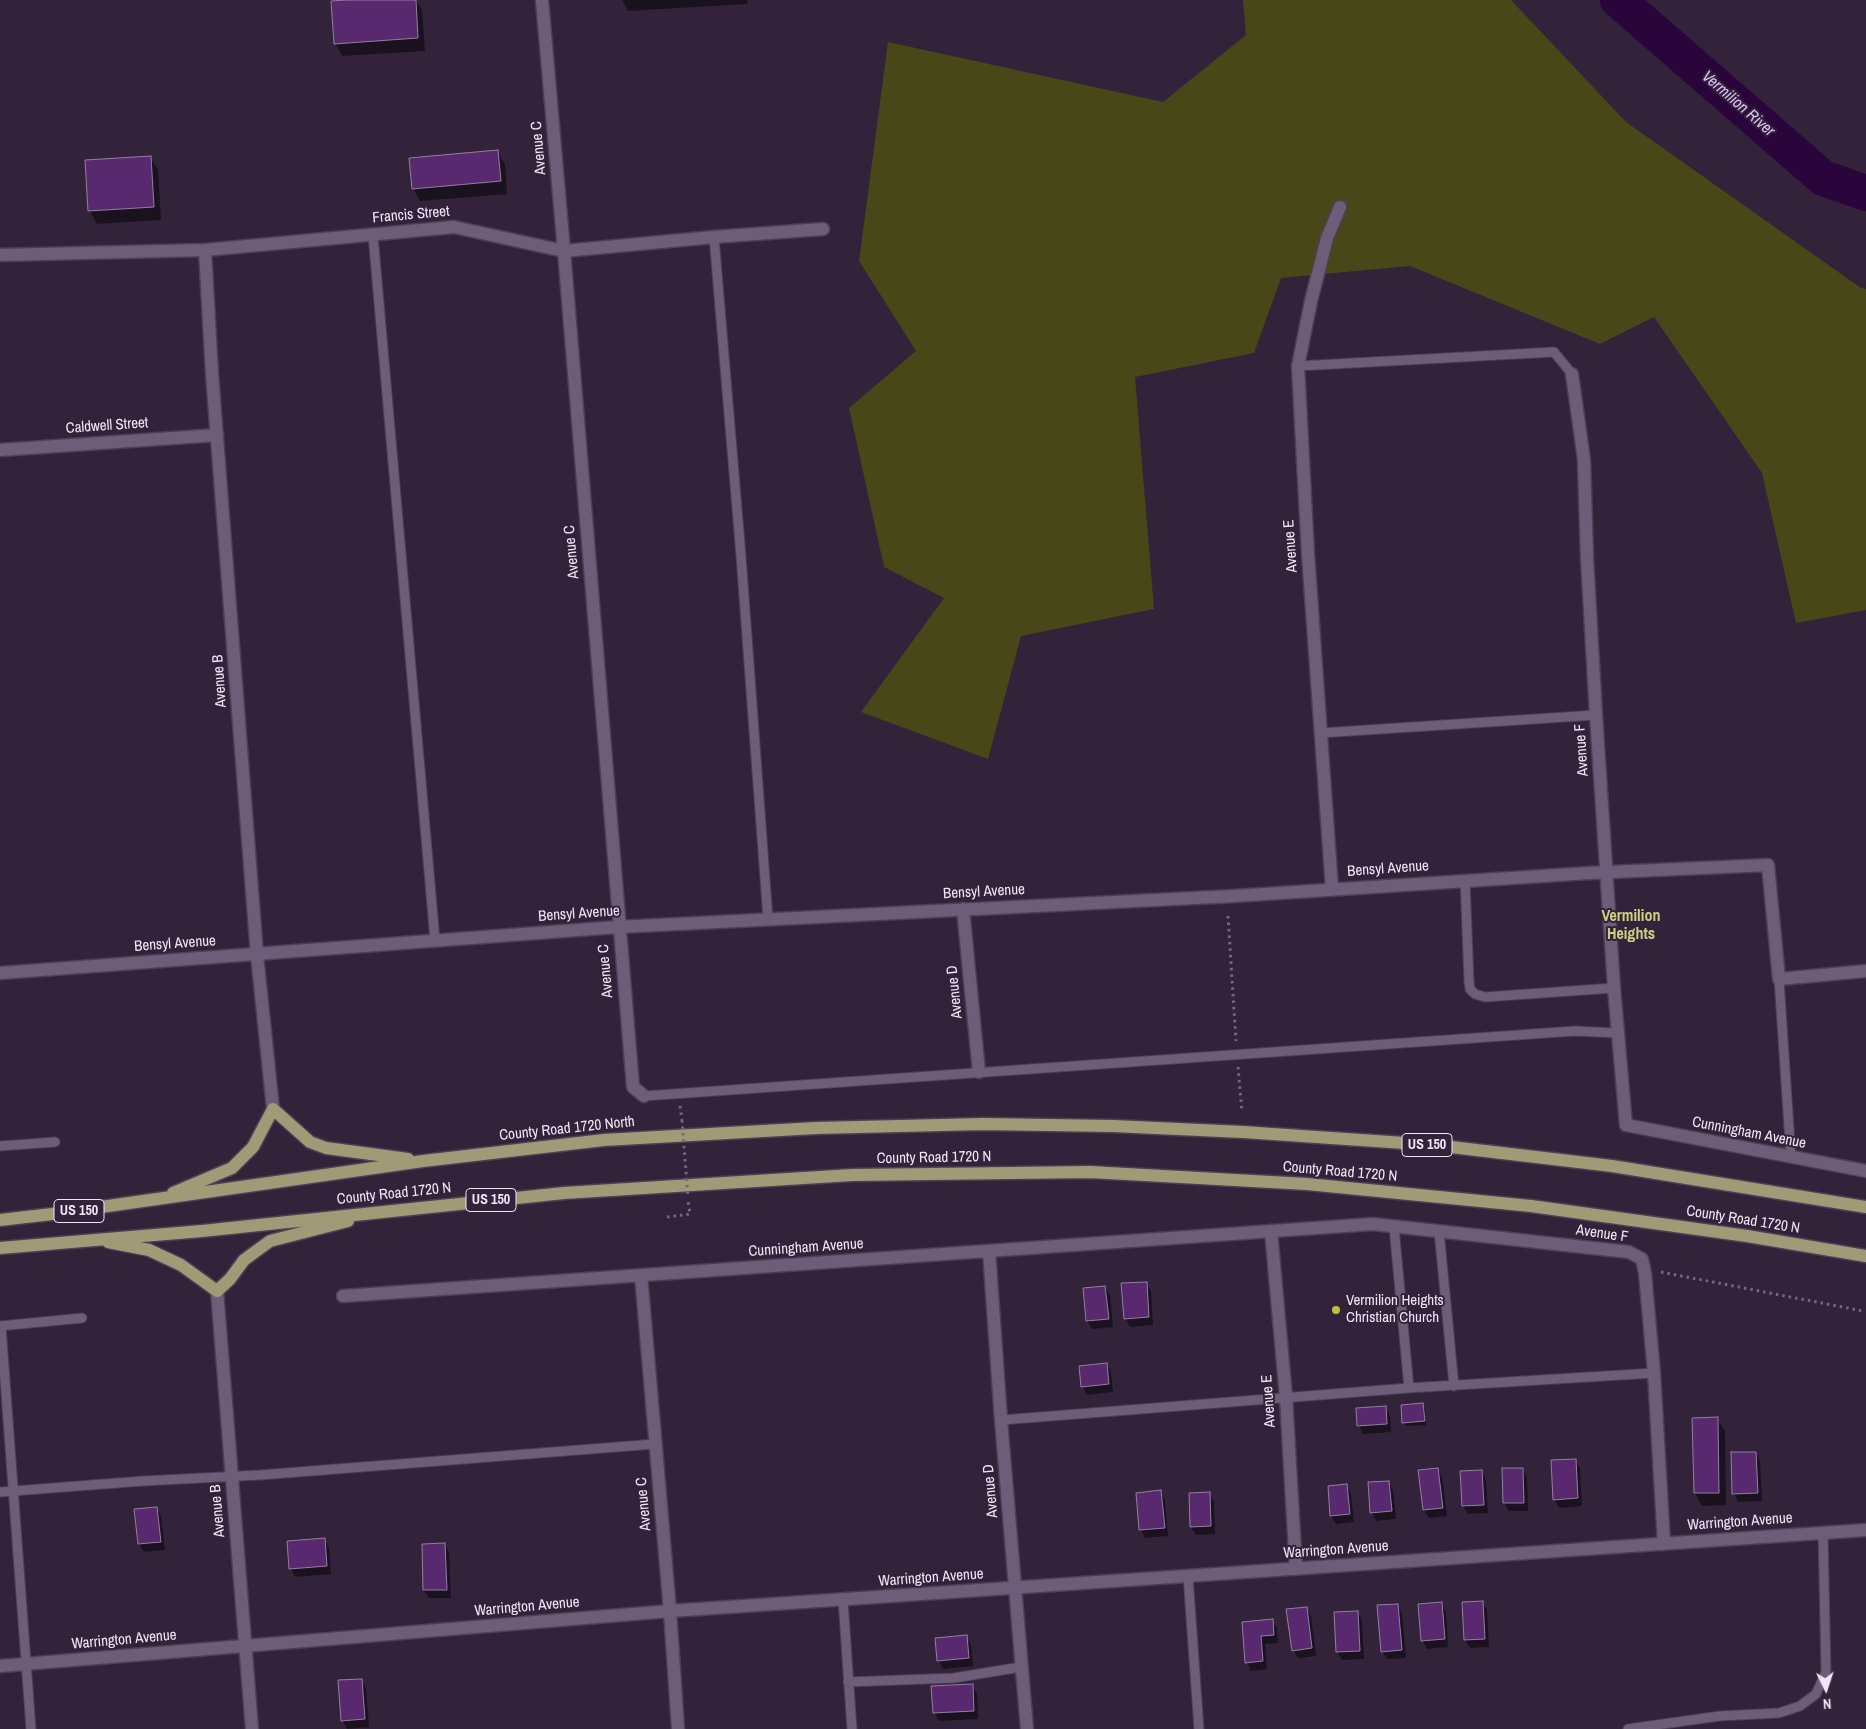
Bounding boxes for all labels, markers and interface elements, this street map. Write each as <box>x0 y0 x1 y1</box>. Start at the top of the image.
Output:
water label: Vermilion River <box>1698 67 1778 141</box>
street label: Avenue C <box>528 120 550 176</box>
street label: Francis Street <box>372 203 450 227</box>
street label: Caldwell Street <box>65 414 149 438</box>
street label: Avenue E <box>1280 519 1302 573</box>
street label: Avenue C <box>561 524 583 580</box>
street label: Avenue B <box>209 654 231 708</box>
street label: Avenue F <box>1571 723 1593 777</box>
street label: Bensyl Avenue <box>1347 857 1429 881</box>
street label: Bensyl Avenue <box>943 881 1025 903</box>
street label: Bensyl Avenue <box>538 902 620 926</box>
district label: Vermilion Heights <box>1602 907 1660 945</box>
street label: Bensyl Avenue <box>134 932 216 956</box>
street label: Avenue C <box>595 943 617 999</box>
street label: Avenue D <box>943 964 967 1020</box>
street label: County Road 1720 North <box>498 1113 636 1145</box>
street label: Cunningham Avenue <box>1691 1113 1807 1153</box>
road number: US 150 <box>1402 1134 1452 1156</box>
street label: County Road 1720 N <box>876 1148 992 1168</box>
street label: County Road 1720 N <box>1282 1158 1398 1186</box>
street label: County Road 1720 N <box>336 1179 452 1209</box>
road number: US 150 <box>466 1188 516 1212</box>
road number: US 150 <box>54 1200 104 1222</box>
street label: County Road 1720 N <box>1685 1202 1801 1238</box>
street label: Avenue F <box>1575 1221 1629 1247</box>
street label: Cunningham Avenue <box>748 1235 864 1261</box>
place label: Vermilion Heights Christian Church <box>1346 1292 1444 1327</box>
marker: Vermilion Heights Christian Church <box>1330 1304 1342 1316</box>
street label: Avenue E <box>1258 1374 1280 1428</box>
street label: Avenue D <box>980 1463 1002 1519</box>
street label: Avenue C <box>633 1476 655 1532</box>
street label: Avenue B <box>207 1484 229 1538</box>
street label: Warrington Avenue <box>1687 1509 1793 1535</box>
street label: Warrington Avenue <box>1283 1537 1389 1563</box>
street label: Warrington Avenue <box>878 1565 984 1591</box>
street label: Warrington Avenue <box>474 1593 580 1621</box>
street label: Warrington Avenue <box>71 1626 177 1654</box>
north arrow <box>1801 1664 1851 1714</box>
text: N <box>1822 1695 1832 1713</box>

